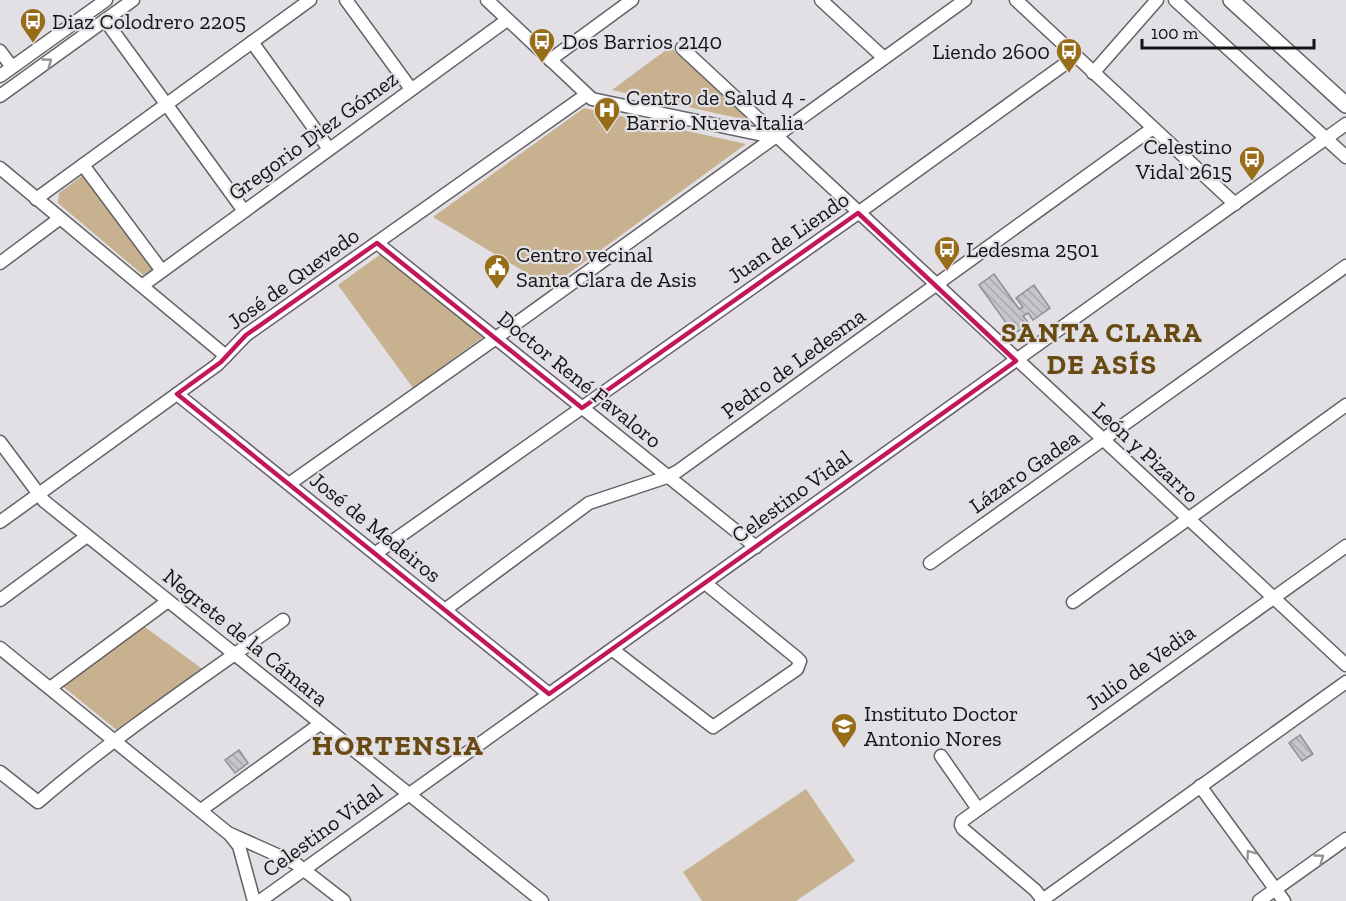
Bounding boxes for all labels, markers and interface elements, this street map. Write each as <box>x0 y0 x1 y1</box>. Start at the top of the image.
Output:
bus stop icon: Diaz Colodrero 2205 <box>18 6 48 44</box>
place label: Diaz Colodrero 2205 <box>52 8 246 35</box>
scale bar <box>1142 12 1314 50</box>
text: 100 m <box>1151 22 1199 44</box>
bus stop icon: Dos Barrios 2140 <box>527 26 557 64</box>
place label: Dos Barrios 2140 <box>562 28 722 55</box>
bus stop icon: Liendo 2600 <box>1054 36 1084 74</box>
place label: Liendo 2600 <box>932 38 1050 65</box>
one-way arrow <box>41 58 52 69</box>
street label: Gregorio Diez Gómez <box>223 65 403 206</box>
place label: Centro de Salud 4 - Barrio Nueva Italia <box>626 84 806 136</box>
hospital icon: Centro de Salud 4 - Barrio Nueva Italia <box>592 95 622 133</box>
place label: Celestino Vidal 2615 <box>1135 133 1232 185</box>
bus stop icon: Celestino Vidal 2615 <box>1237 144 1267 182</box>
street label: Juan de Liendo <box>722 186 854 289</box>
street label: José de Quevedo <box>222 222 364 335</box>
bus stop icon: Ledesma 2501 <box>932 234 962 272</box>
place label: Ledesma 2501 <box>966 236 1099 263</box>
place label: Centro vecinal Santa Clara de Asis <box>516 241 697 293</box>
public building icon: Centro vecinal Santa Clara de Asis <box>482 252 512 290</box>
street label: Pedro de Ledesma <box>716 302 871 425</box>
street label: Doctor René Favaloro <box>492 305 667 454</box>
district label: SANTA CLARA DE ASÍS <box>1001 316 1203 381</box>
street label: León y Pizarro <box>1087 396 1205 509</box>
street label: Lázaro Gadea <box>964 423 1085 519</box>
street label: Celestino Vidal <box>726 444 857 549</box>
street label: José de Medeiros <box>305 466 447 589</box>
street label: Negrete de la Cámara <box>158 563 334 712</box>
street label: Julio de Vedia <box>1080 618 1201 716</box>
place label: Instituto Doctor Antonio Nores <box>864 700 1018 752</box>
school or university icon: Instituto Doctor Antonio Nores <box>829 711 859 749</box>
district label: HORTENSIA <box>312 729 484 762</box>
street label: Celestino Vidal <box>257 778 388 883</box>
one-way arrow <box>1246 849 1257 860</box>
one-way arrow <box>1313 854 1324 865</box>

